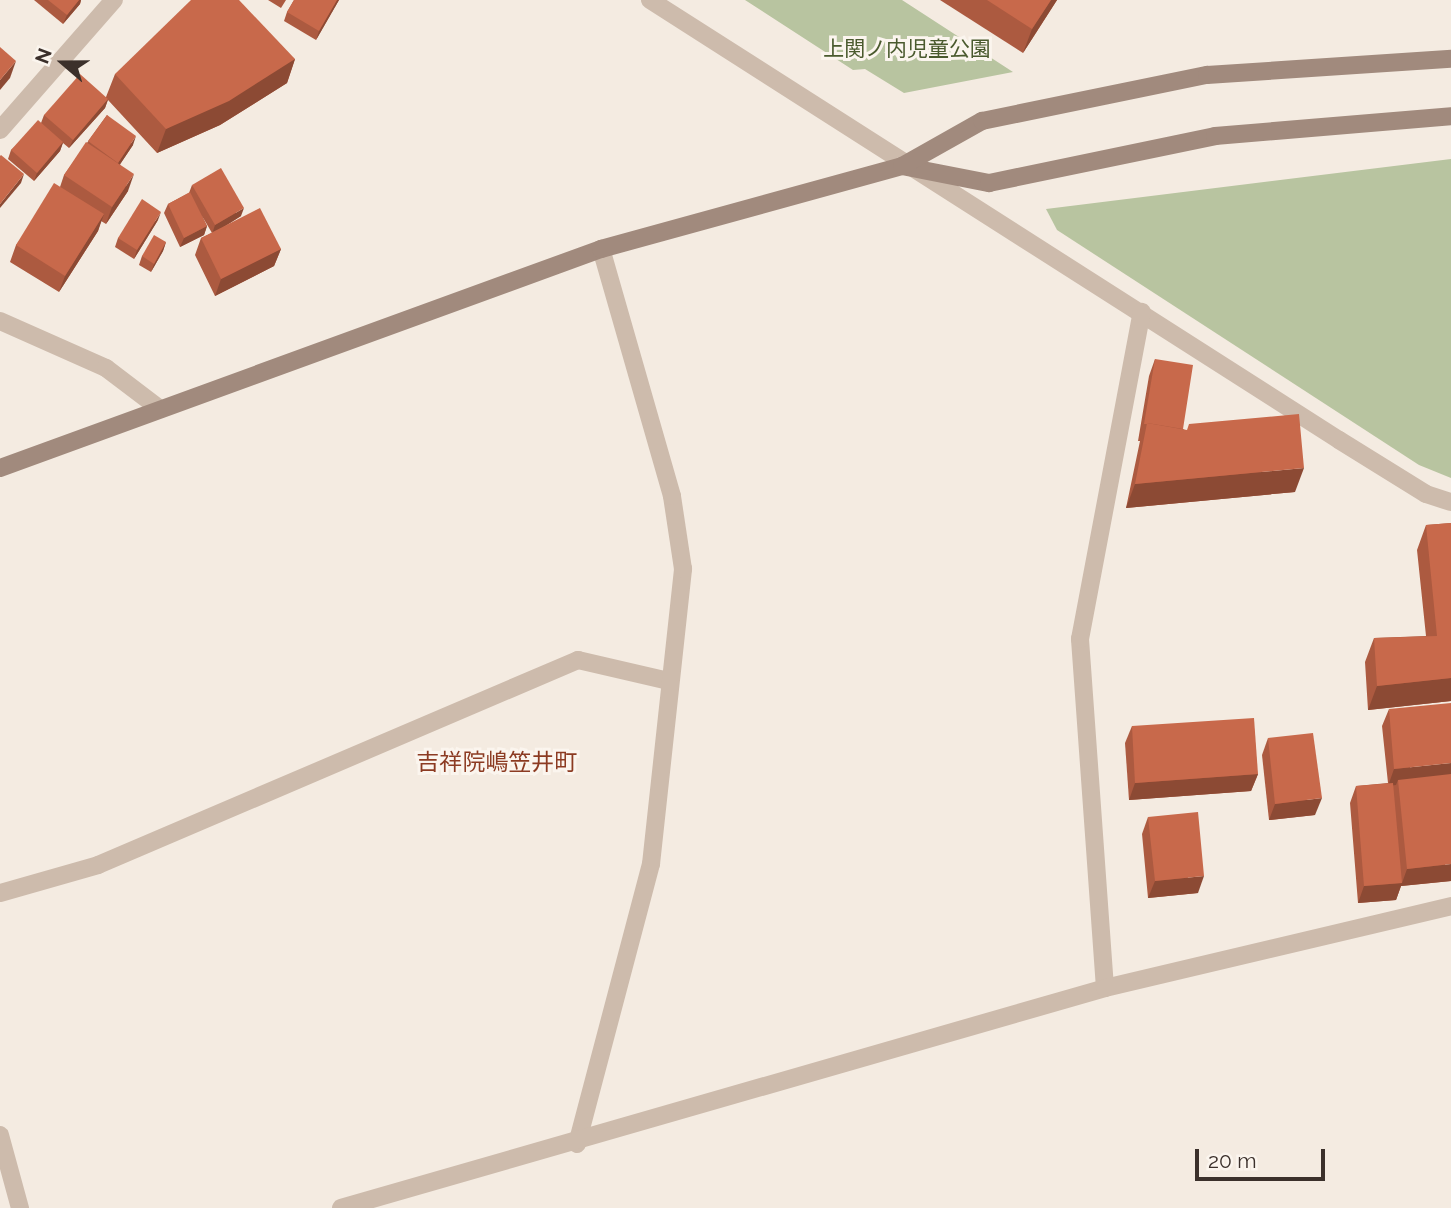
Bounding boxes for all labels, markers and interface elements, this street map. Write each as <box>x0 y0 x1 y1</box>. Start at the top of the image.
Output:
north arrow <box>28 28 98 98</box>
park label: 上関ノ内児童公園 <box>823 36 991 62</box>
text: N <box>30 45 56 66</box>
district label: 吉祥院嶋笠井町 <box>417 748 577 776</box>
scale bar <box>1199 1134 1328 1178</box>
text: 20 m <box>1208 1148 1256 1173</box>

